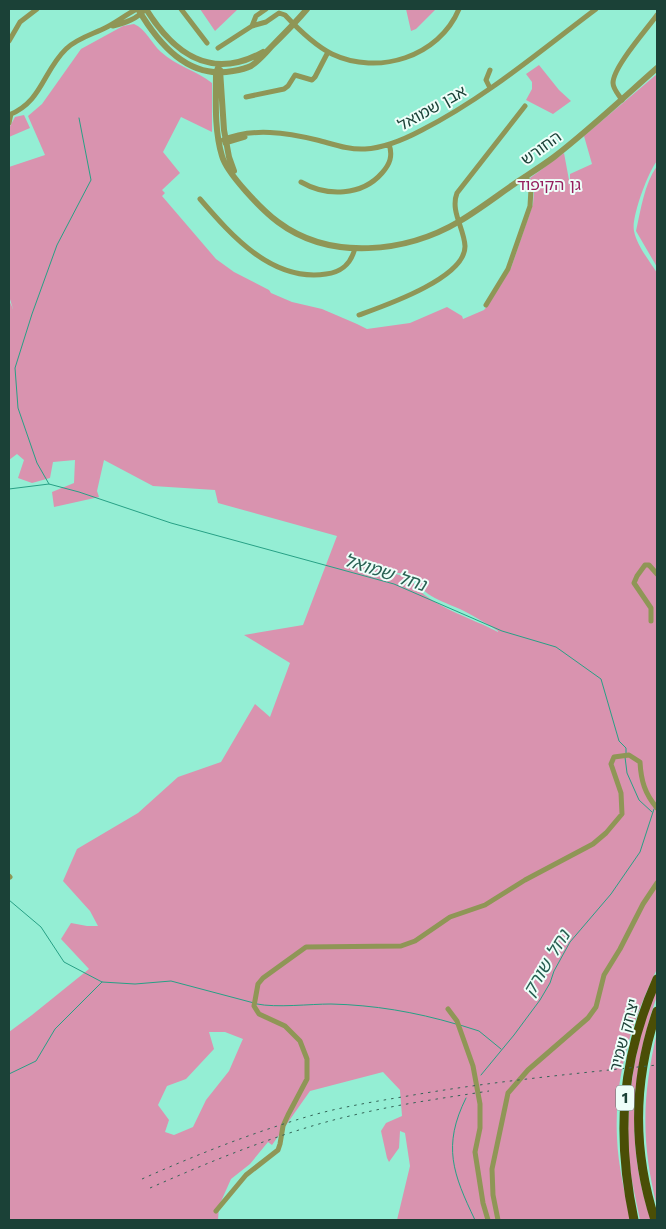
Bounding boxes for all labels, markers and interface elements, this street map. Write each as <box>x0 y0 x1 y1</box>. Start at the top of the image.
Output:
street label: אבן שמואל <box>394 81 470 135</box>
street label: החורש <box>517 127 565 169</box>
park label: גן הקיפוד <box>517 175 581 194</box>
water label: נחל שמואל <box>341 549 430 596</box>
water label: נחל שורק <box>518 925 574 1000</box>
street label: יצחק שמיר <box>605 996 643 1074</box>
road number: 1 <box>616 1086 634 1110</box>

